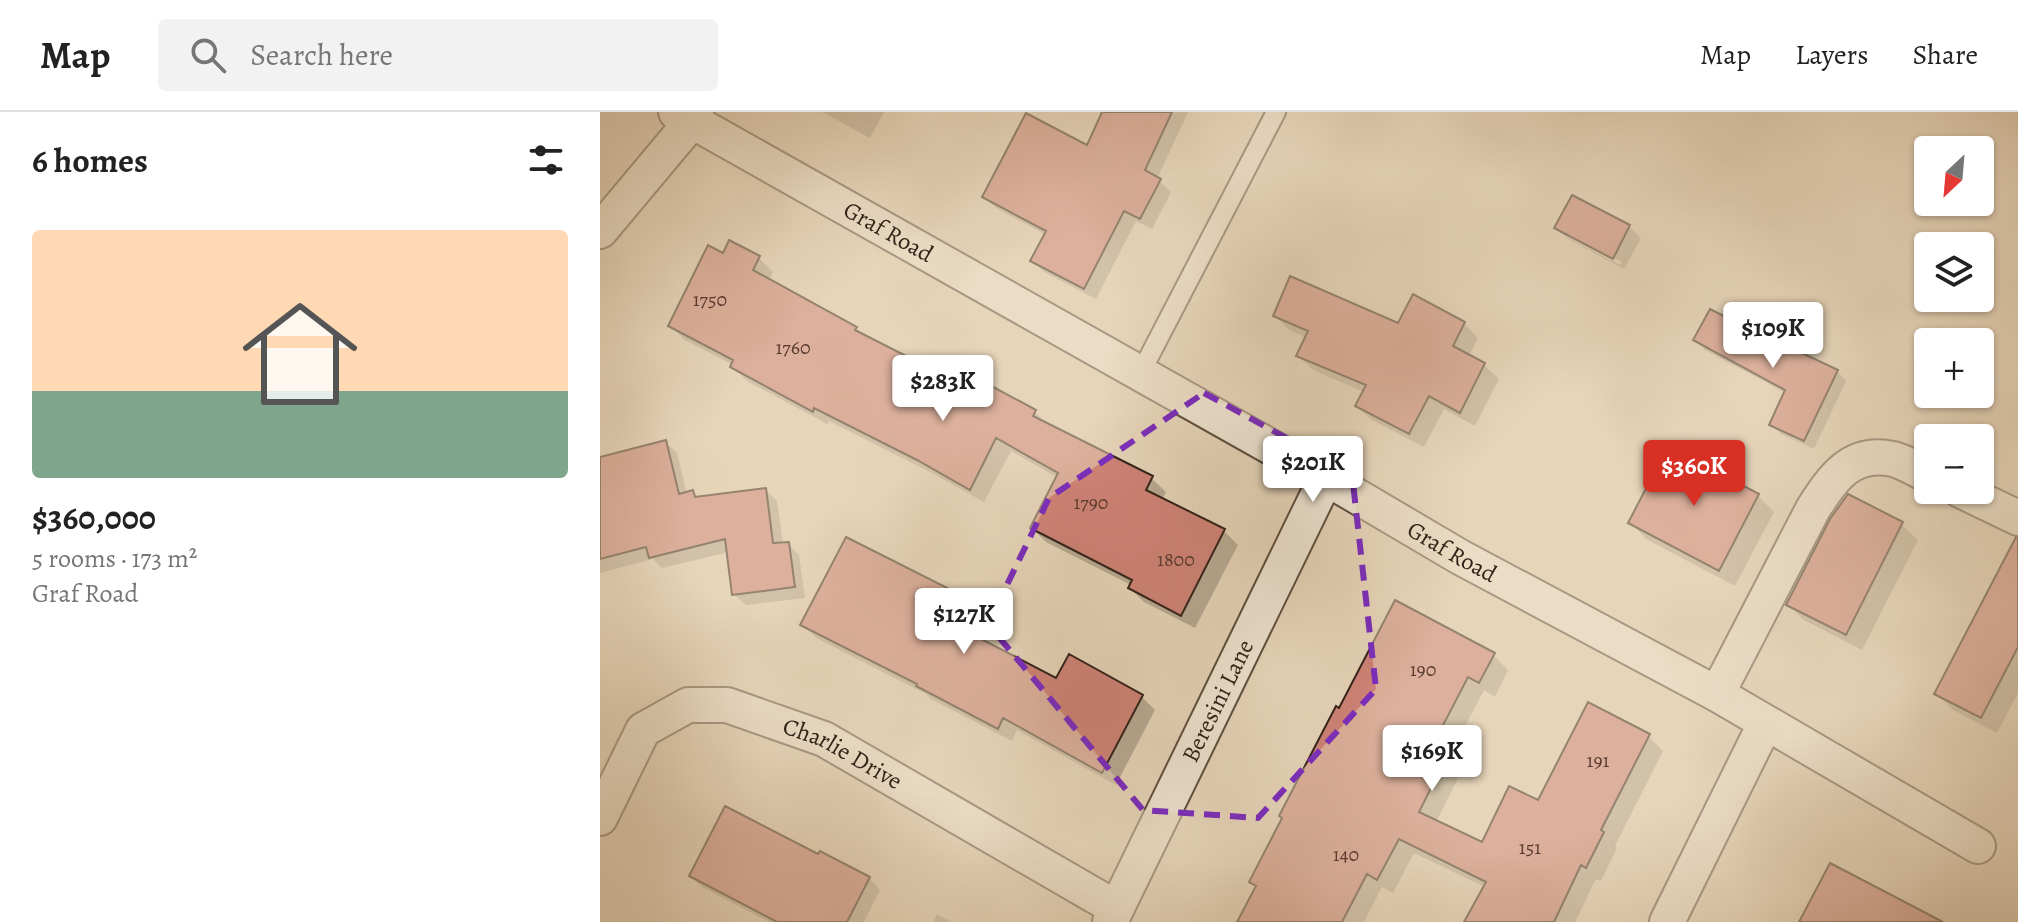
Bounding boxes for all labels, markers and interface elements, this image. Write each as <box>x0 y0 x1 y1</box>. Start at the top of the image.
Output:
search box <box>158 19 718 91</box>
text: Map <box>40 29 110 81</box>
icon: search <box>186 33 230 77</box>
text: Search here <box>250 35 393 75</box>
text: Map <box>1700 36 1751 74</box>
text: Layers <box>1795 36 1868 74</box>
text: Share <box>1912 36 1978 74</box>
north arrow <box>1914 136 1994 216</box>
map controls <box>1914 136 1994 504</box>
text: 6 homes <box>32 137 148 184</box>
icon: filters <box>524 138 568 182</box>
street label: Graf Road <box>838 194 939 270</box>
button: layers <box>1914 232 1994 312</box>
icon: home <box>228 282 372 426</box>
house number: 1750 <box>693 286 727 313</box>
pin: $109K <box>1717 302 1829 370</box>
text: $109K <box>1741 310 1805 345</box>
button: + <box>1914 328 1994 408</box>
house number: 1760 <box>775 334 811 361</box>
pin: $283K <box>887 355 999 423</box>
text: $283K <box>910 363 976 398</box>
button: − <box>1914 424 1994 504</box>
pin: $201K <box>1257 436 1369 504</box>
pin: $360K <box>1638 440 1750 508</box>
text: $201K <box>1281 444 1345 479</box>
text: $360K <box>1661 448 1727 483</box>
house number: 1790 <box>1074 489 1109 516</box>
text: $360,000 <box>32 494 156 541</box>
street label: Graf Road <box>1401 513 1503 590</box>
text: 5 rooms · 173 m² <box>32 541 197 576</box>
house number: 1800 <box>1157 546 1195 573</box>
text: Graf Road <box>32 576 139 611</box>
pin: $127K <box>908 588 1020 656</box>
text: $127K <box>933 596 995 631</box>
street label: Beresini Lane <box>1174 634 1261 768</box>
house number: 190 <box>1410 656 1436 683</box>
street label: Charlie Drive <box>779 710 908 797</box>
pin: $169K <box>1376 725 1488 793</box>
text: $169K <box>1401 733 1463 768</box>
house number: 191 <box>1587 747 1610 774</box>
house number: 151 <box>1519 834 1541 861</box>
house number: 140 <box>1333 841 1359 868</box>

